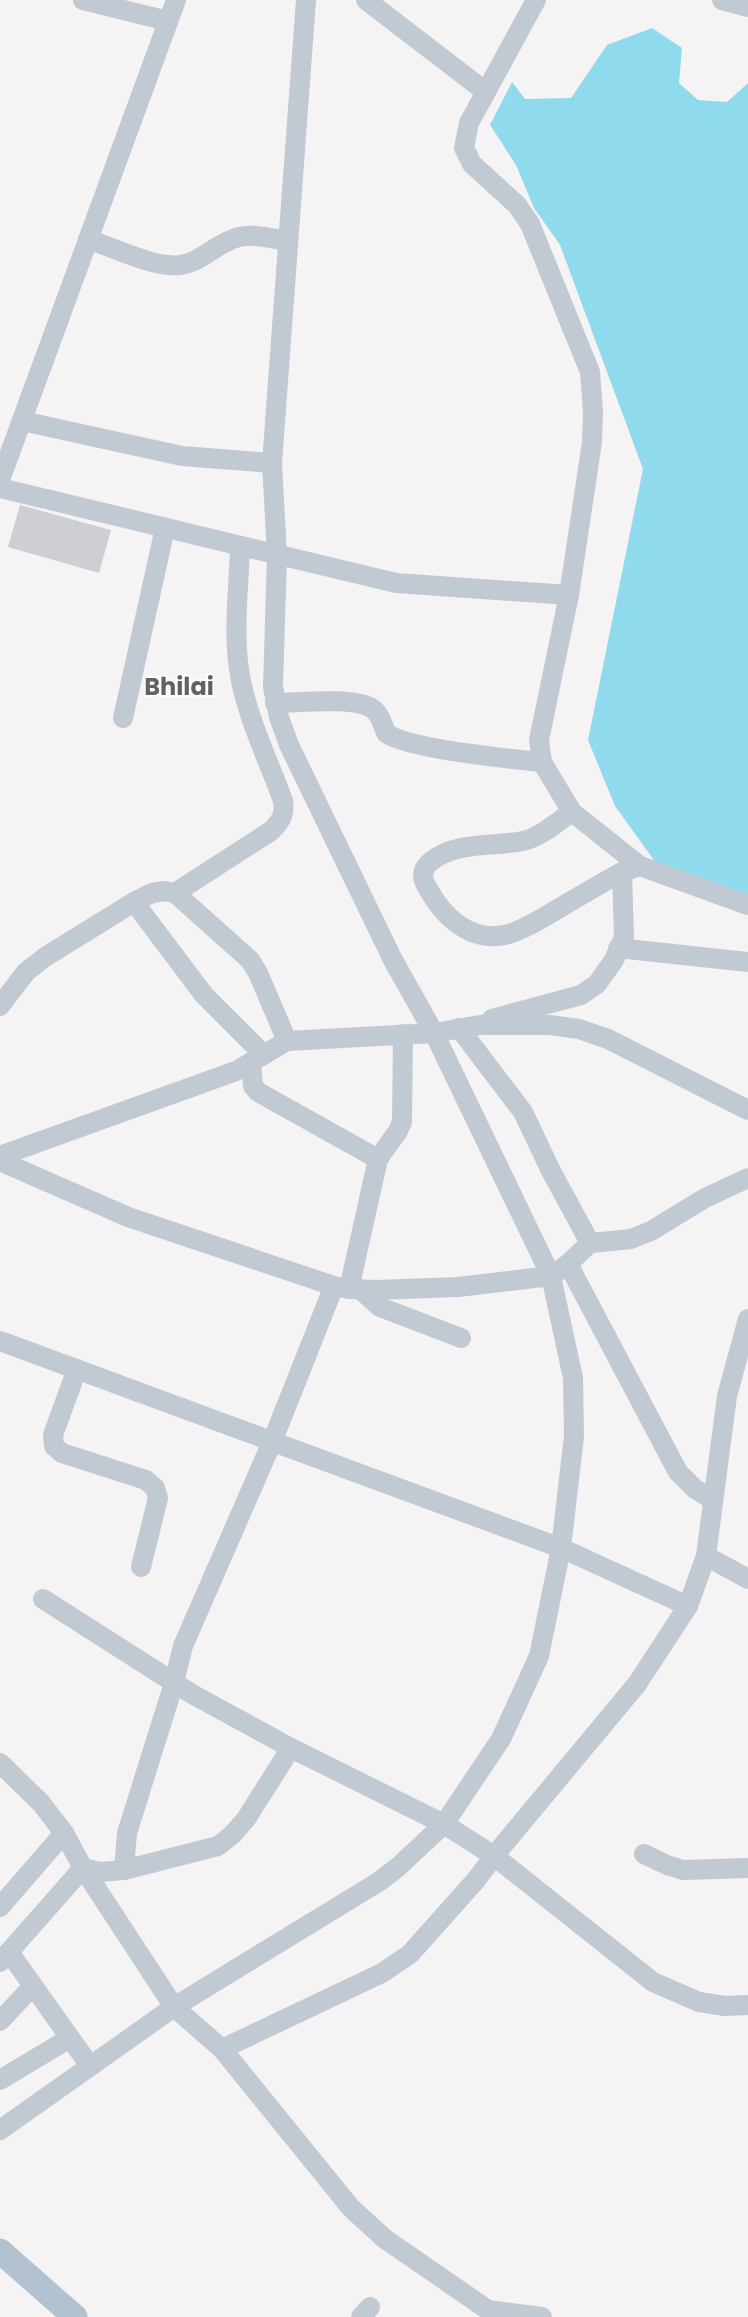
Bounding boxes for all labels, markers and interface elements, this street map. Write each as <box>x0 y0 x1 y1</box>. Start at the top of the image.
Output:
district label: Bhilai <box>144 670 214 703</box>

